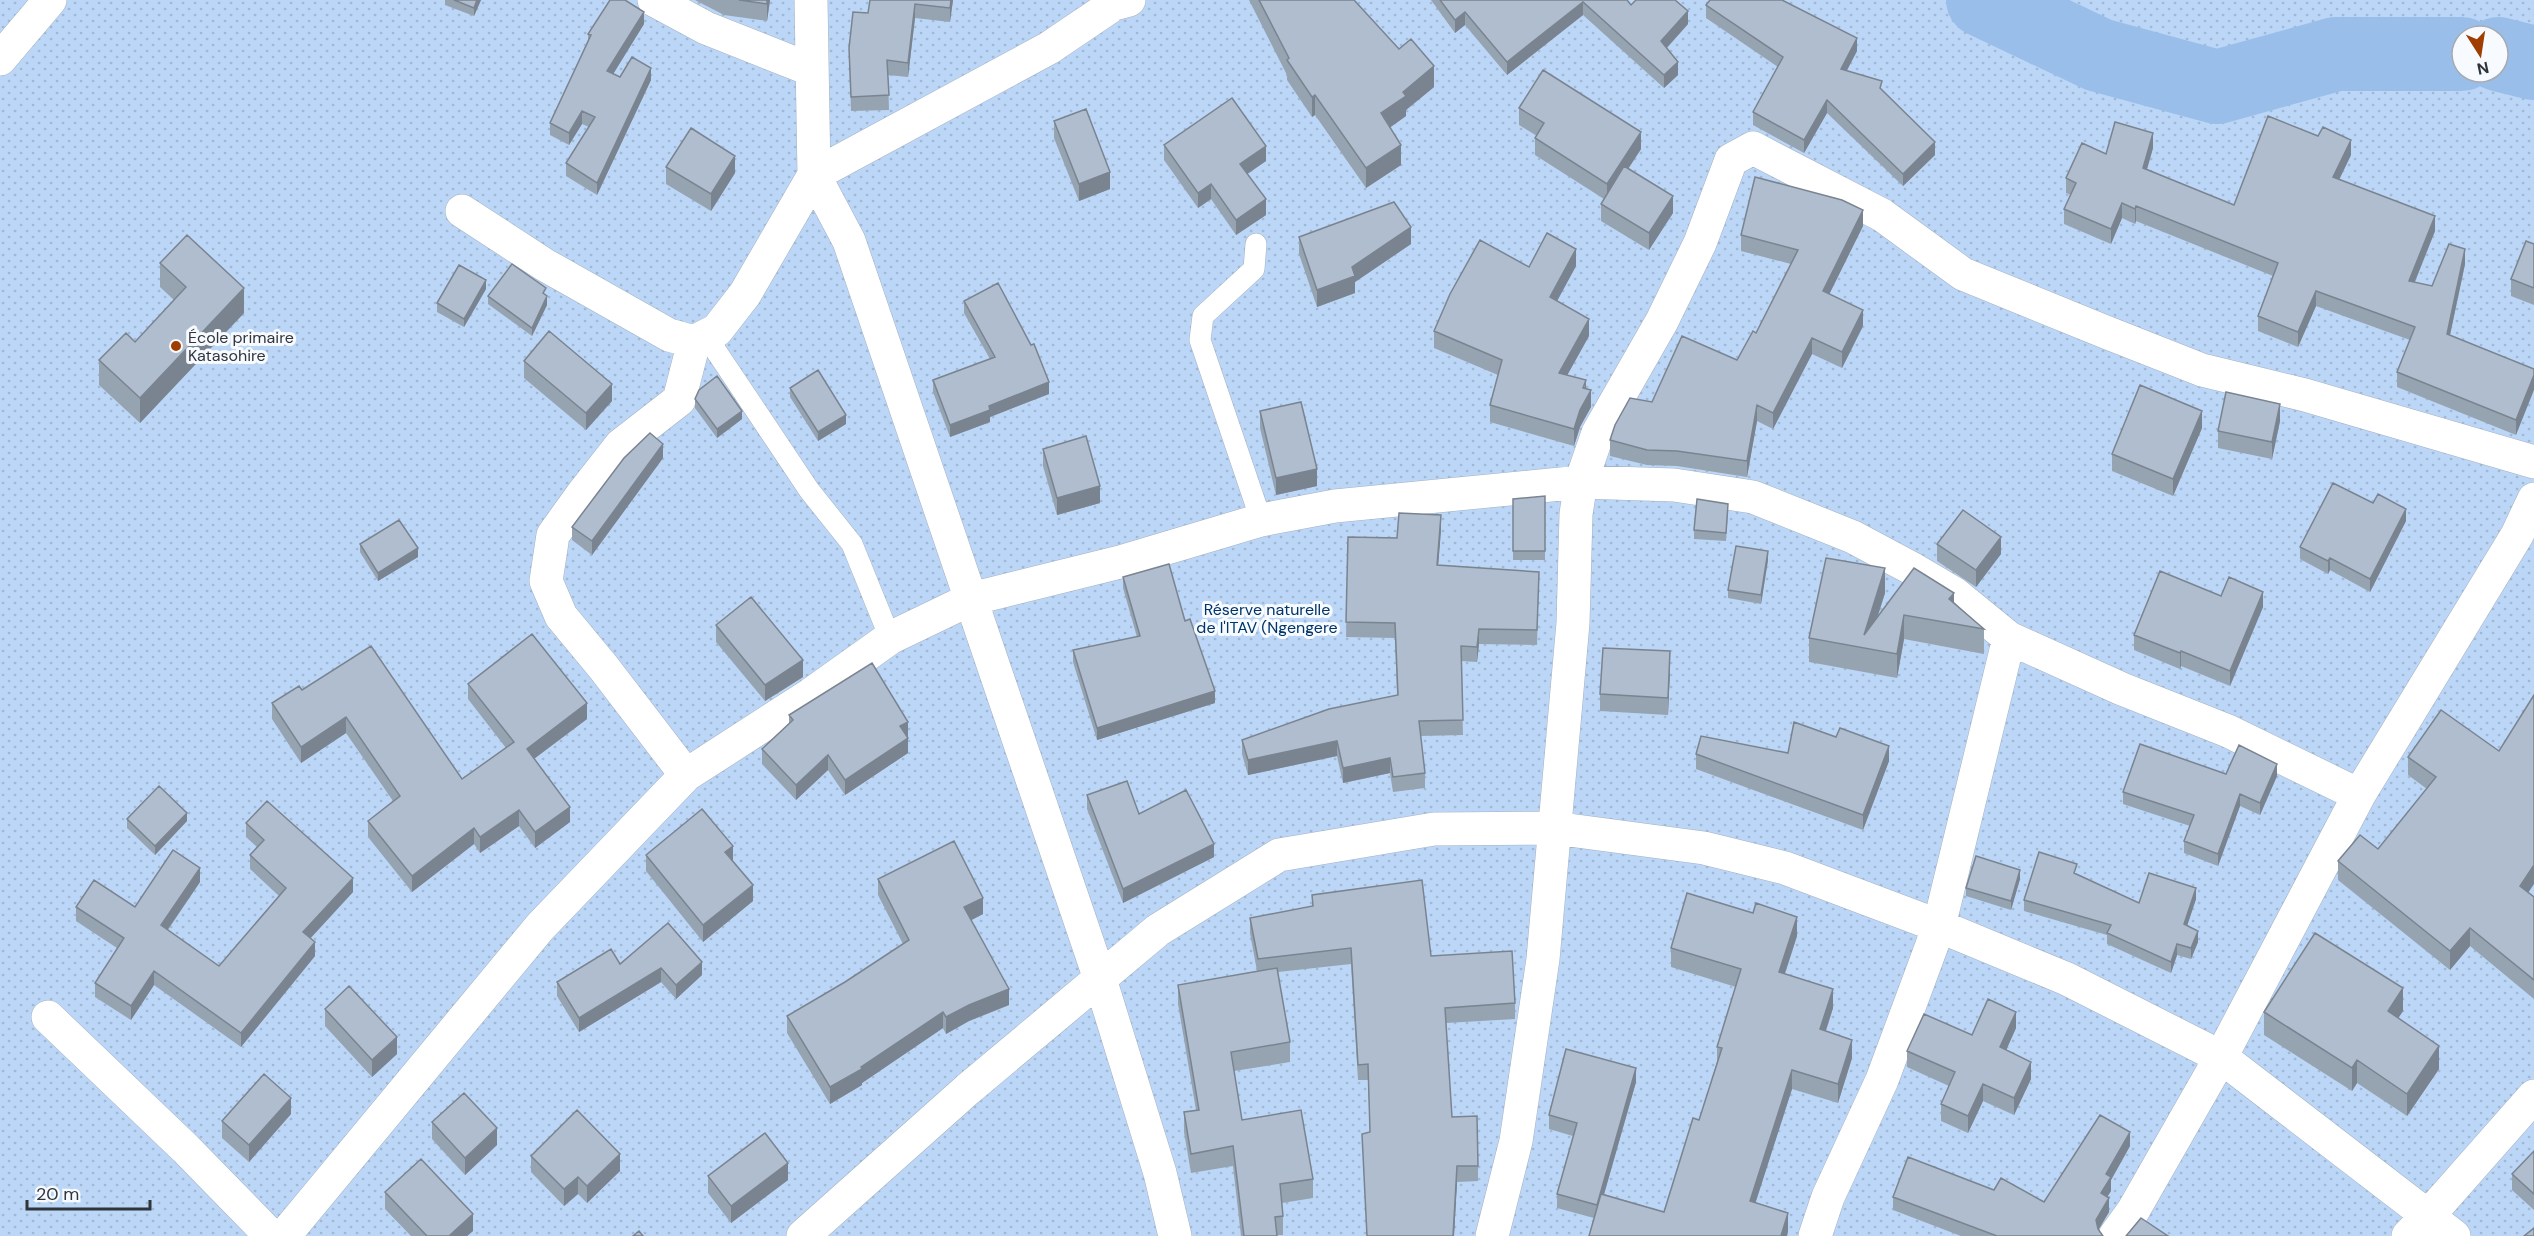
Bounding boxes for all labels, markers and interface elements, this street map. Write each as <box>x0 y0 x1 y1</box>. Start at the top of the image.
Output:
north arrow <box>2450 24 2510 84</box>
text: N <box>2475 57 2491 80</box>
place label: École primaire Katasohire <box>188 327 294 366</box>
marker: École primaire Katasohire <box>169 339 183 353</box>
park label: Réserve naturelle de l'ITAV (Ngengere <box>1196 599 1338 638</box>
scale bar <box>27 1173 150 1211</box>
text: 20 m <box>36 1182 79 1206</box>

